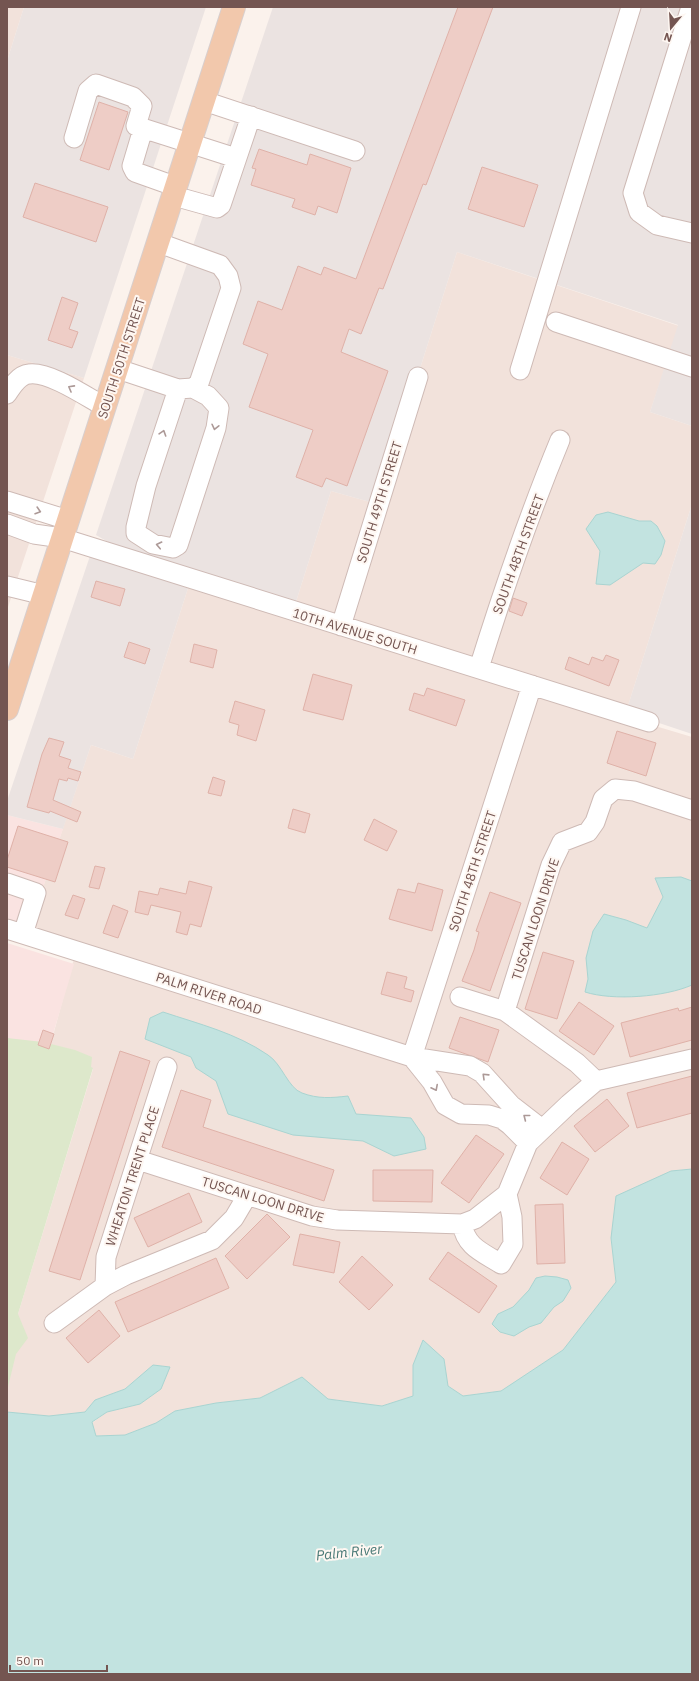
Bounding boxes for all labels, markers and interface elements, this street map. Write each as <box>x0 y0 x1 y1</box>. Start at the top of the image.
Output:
north arrow <box>651 8 691 48</box>
text: N <box>662 30 674 45</box>
street label: SOUTH 50TH STREET <box>94 295 149 421</box>
one-way arrow <box>68 386 75 393</box>
one-way arrow <box>212 424 220 430</box>
one-way arrow <box>159 430 167 437</box>
street label: SOUTH 49TH STREET <box>353 439 406 565</box>
street label: SOUTH 48TH STREET <box>489 491 548 616</box>
one-way arrow <box>34 506 41 515</box>
one-way arrow <box>156 542 162 550</box>
street label: 10TH AVENUE SOUTH <box>290 604 419 659</box>
street label: SOUTH 48TH STREET <box>445 808 500 934</box>
street label: TUSCAN LOON DRIVE <box>508 856 563 982</box>
street label: PALM RIVER ROAD <box>154 968 264 1019</box>
one-way arrow <box>482 1073 490 1081</box>
one-way arrow <box>430 1084 438 1091</box>
street label: WHEATON TRENT PLACE <box>102 1104 163 1248</box>
one-way arrow <box>524 1115 531 1122</box>
street label: TUSCAN LOON DRIVE <box>200 1173 326 1226</box>
water label: Palm River <box>315 1539 384 1564</box>
scale bar <box>10 1647 107 1673</box>
text: 50 m <box>16 1653 44 1668</box>

